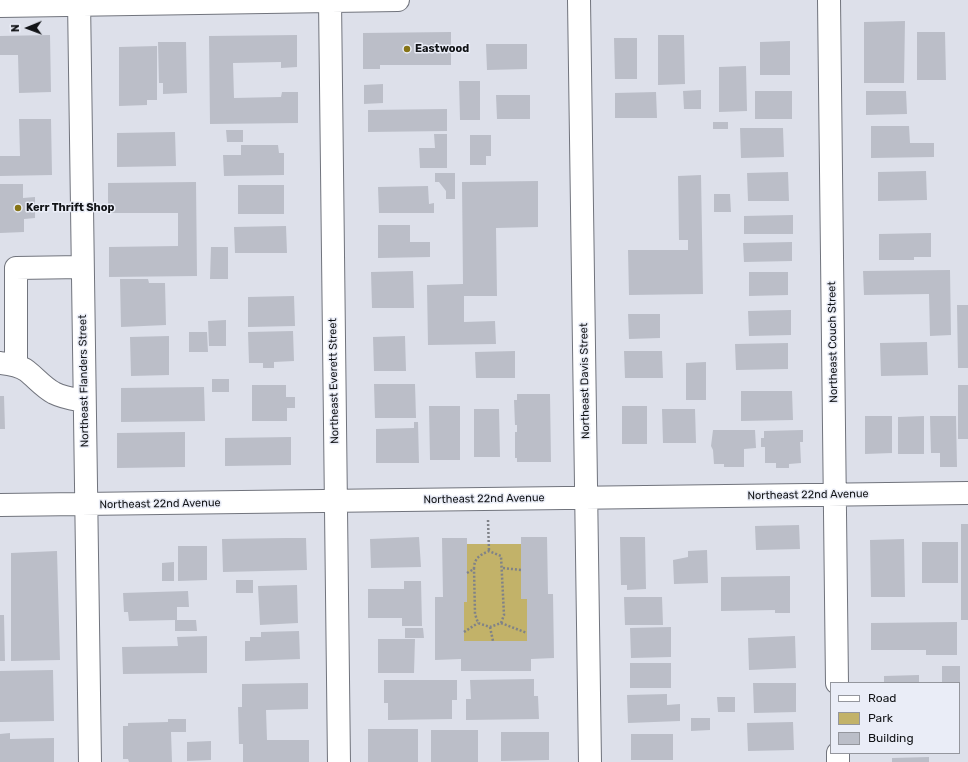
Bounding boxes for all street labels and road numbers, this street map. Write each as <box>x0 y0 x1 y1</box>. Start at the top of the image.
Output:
street label: Northeast Couch Street <box>825 281 841 403</box>
street label: Northeast Flanders Street <box>76 314 92 448</box>
street label: Northeast Everett Street <box>326 318 342 444</box>
street label: Northeast Davis Street <box>577 323 593 439</box>
street label: Northeast 22nd Avenue <box>747 487 869 503</box>
street label: Northeast 22nd Avenue <box>423 491 545 507</box>
street label: Northeast 22nd Avenue <box>99 496 221 512</box>

